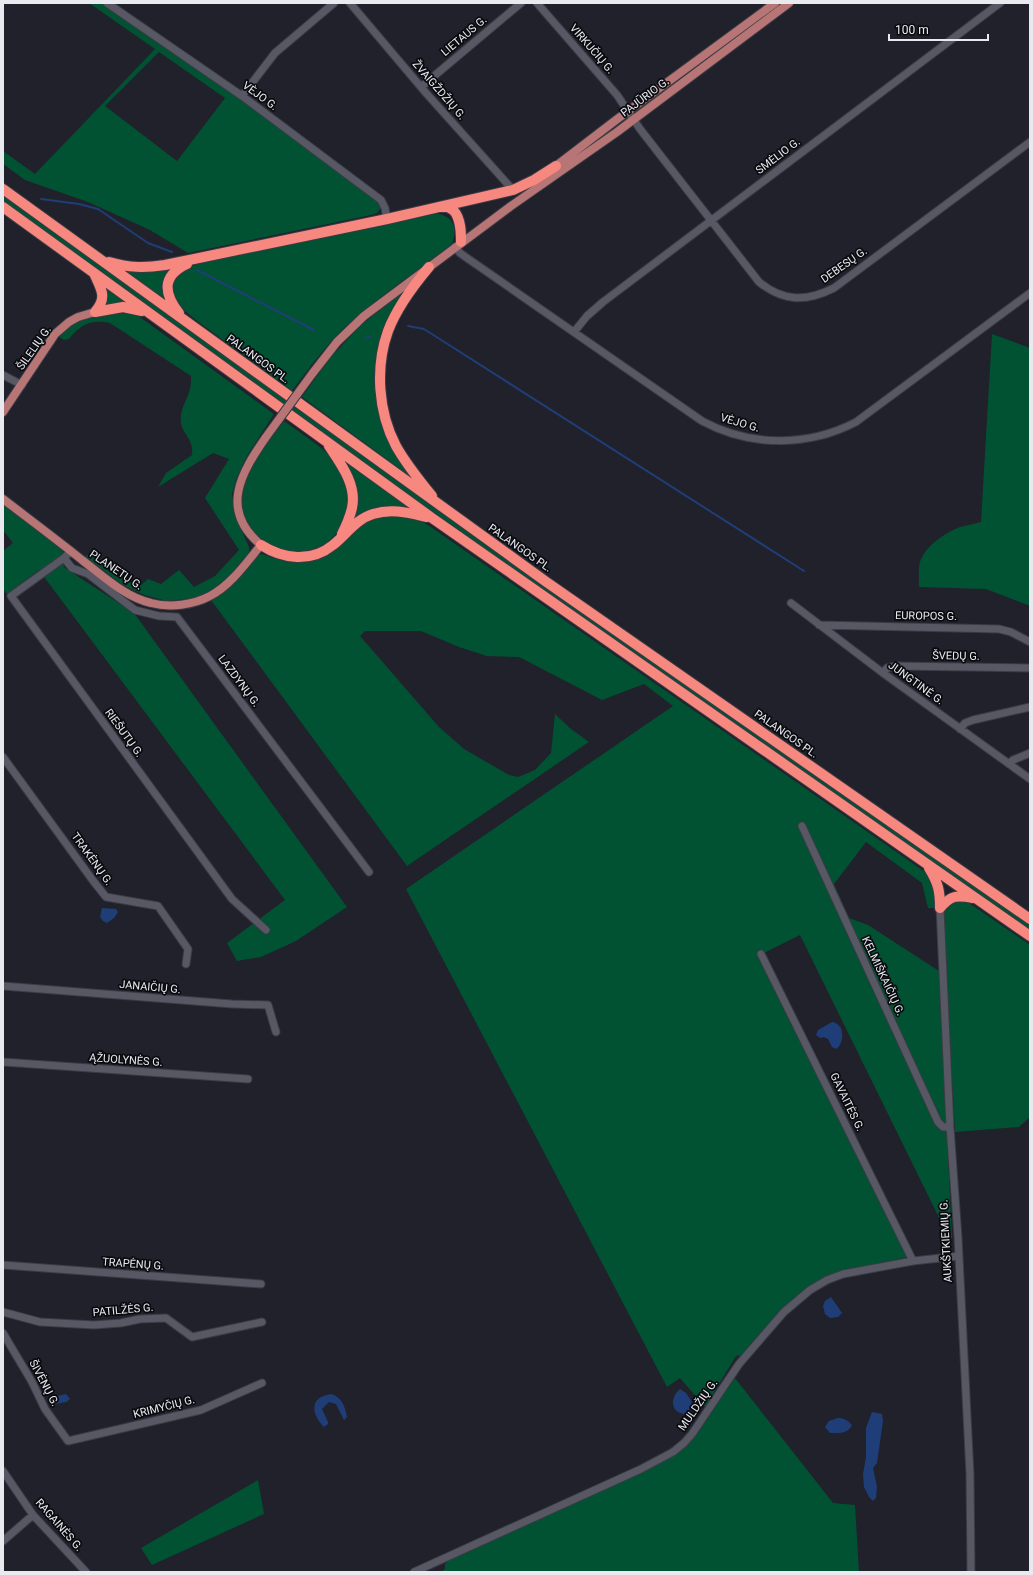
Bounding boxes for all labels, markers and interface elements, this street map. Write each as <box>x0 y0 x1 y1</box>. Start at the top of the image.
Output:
street label: LIETAUS G. <box>439 13 489 59</box>
scale bar <box>889 16 988 42</box>
street label: VIRKUČIŲ G. <box>567 21 618 76</box>
text: 100 m <box>895 23 929 37</box>
street label: ŽVAIGŽDŽIŲ G. <box>410 58 468 122</box>
street label: PAJŪRIO G. <box>618 75 672 119</box>
street label: VĖJO G. <box>240 79 280 113</box>
street label: SMĖLIO G. <box>753 135 803 177</box>
street label: DEBESŲ G. <box>818 244 870 286</box>
street label: ŠILELIŲ G. <box>14 323 54 373</box>
street label: PALANGOS PL. <box>224 332 292 386</box>
street label: VĖJO G. <box>719 411 761 435</box>
street label: PALANGOS PL. <box>486 521 554 575</box>
street label: PLANETŲ G. <box>87 548 145 593</box>
street label: EUROPOS G. <box>895 609 957 623</box>
street label: ŠVEDŲ G. <box>932 649 980 663</box>
street label: LAZDYNŲ G. <box>215 653 263 710</box>
street label: JUNGTINĖ G. <box>886 659 946 708</box>
street label: RIEŠUTŲ G. <box>102 706 146 760</box>
street label: PALANGOS PL. <box>752 707 820 761</box>
street label: TRAKĖNŲ G. <box>69 830 115 888</box>
street label: KELMIŠKAIČIŲ G. <box>859 934 908 1018</box>
street label: JANAIČIŲ G. <box>119 977 181 996</box>
street label: ĄŽUOLYNĖS G. <box>89 1051 163 1069</box>
street label: GAVAITĖS G. <box>827 1071 867 1133</box>
street label: AUKŠTKIEMIŲ G. <box>937 1199 955 1283</box>
street label: TRAPĖNŲ G. <box>102 1255 164 1273</box>
street label: PATILŽĖS G. <box>92 1301 154 1319</box>
street label: ŠIVĖNŲ G. <box>26 1357 62 1409</box>
street label: MULDŽIŲ G. <box>676 1377 720 1433</box>
street label: KRIMYČIŲ G. <box>132 1392 196 1421</box>
street label: RAGAINĖS G. <box>33 1496 85 1554</box>

